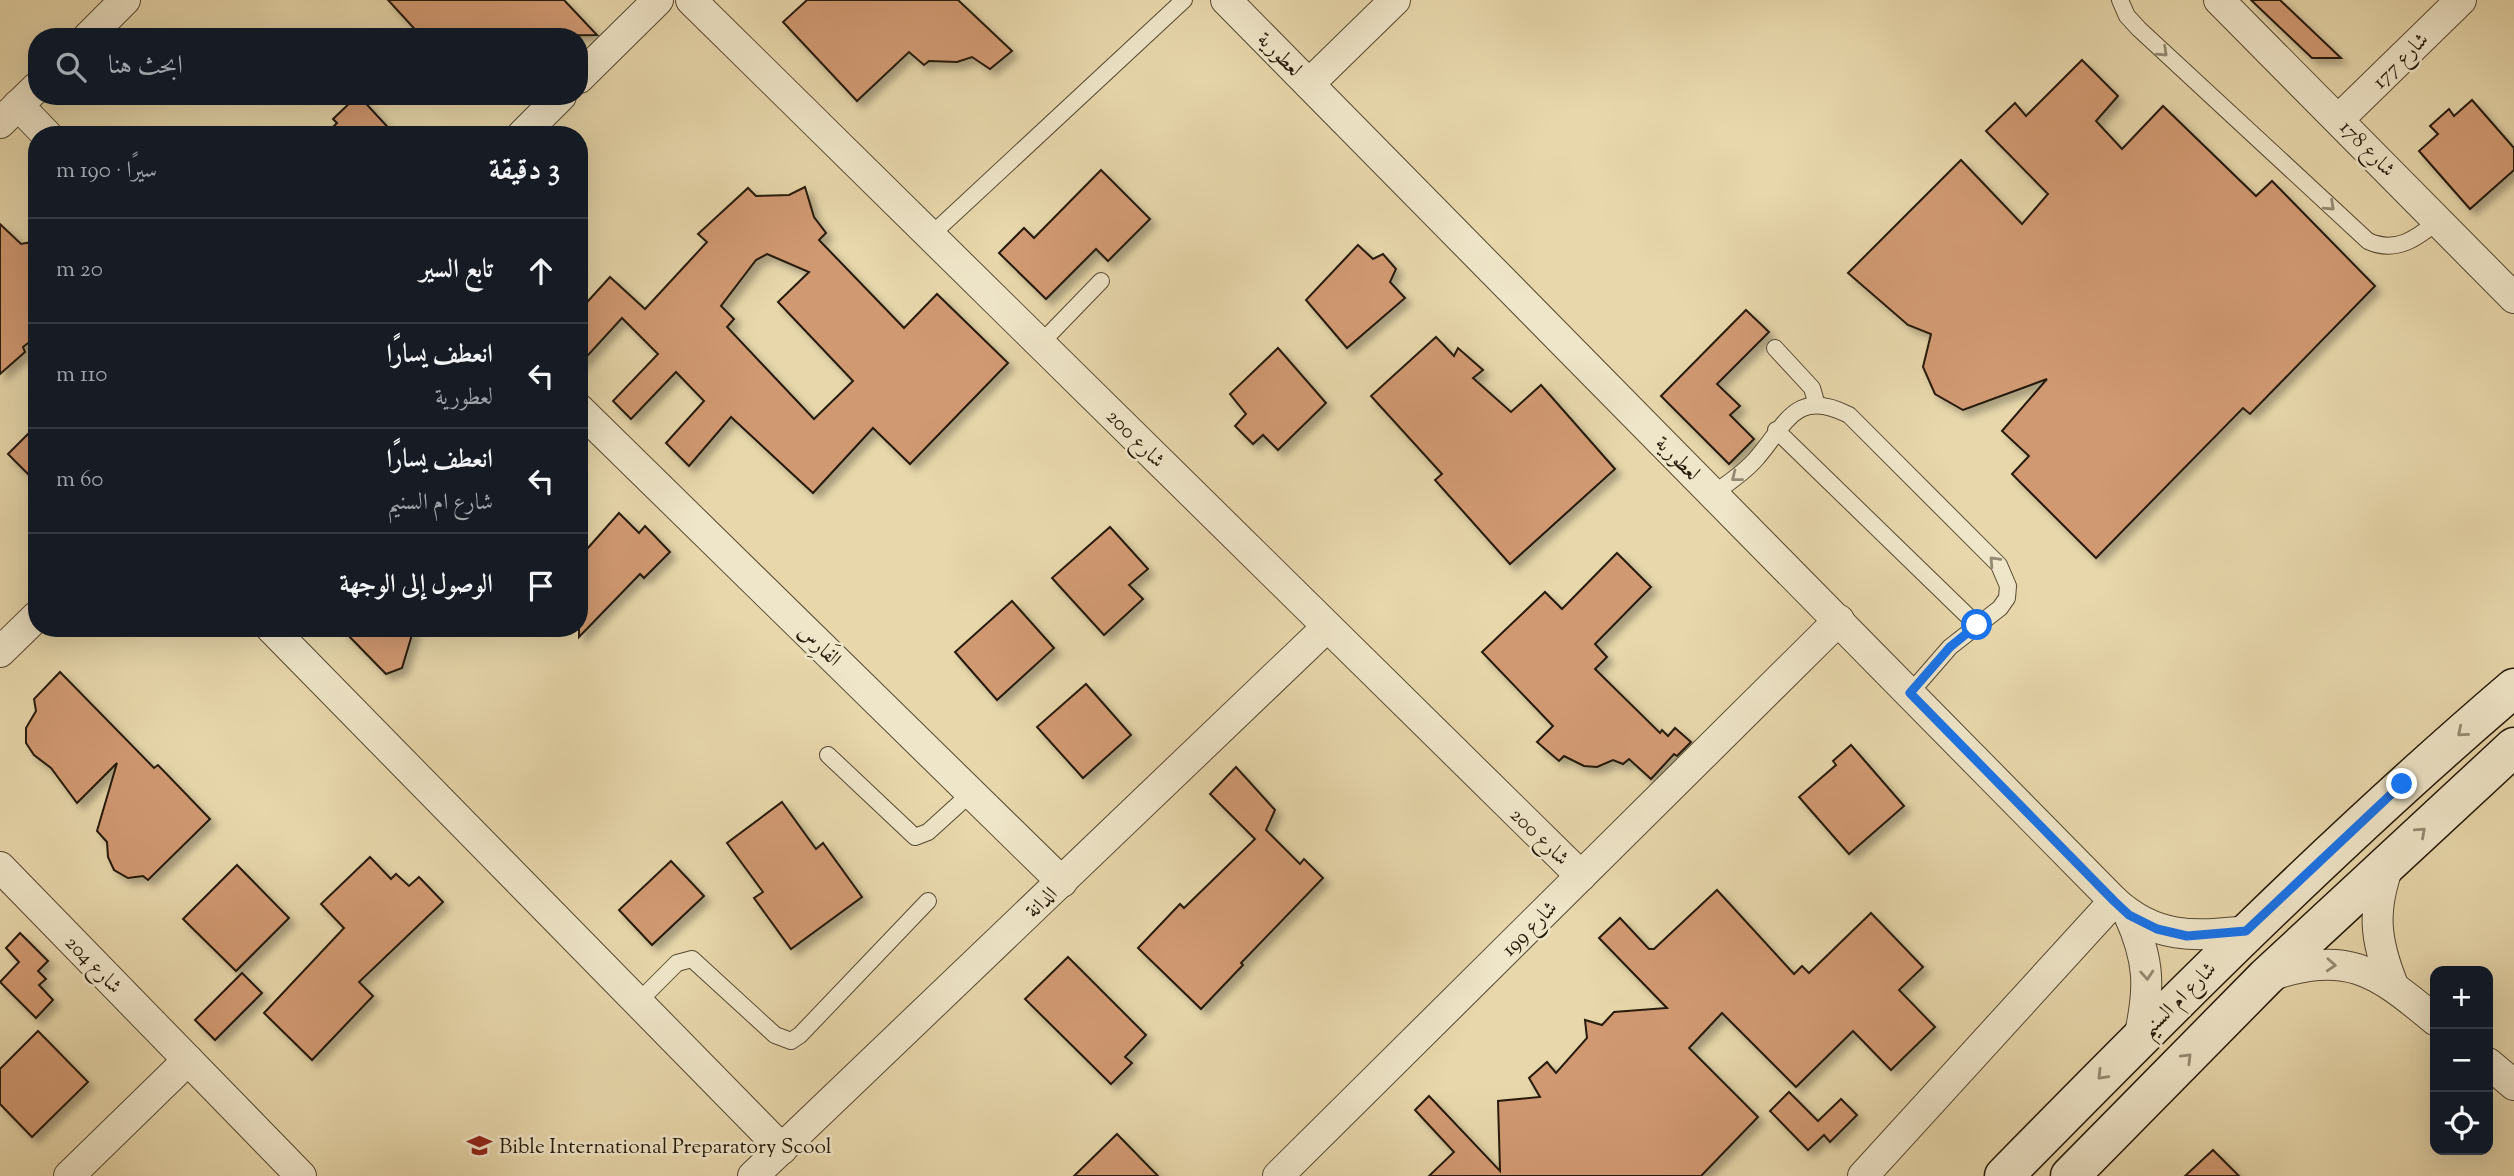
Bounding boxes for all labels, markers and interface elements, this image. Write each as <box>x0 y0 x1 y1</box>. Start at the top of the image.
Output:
street label: لعطورية <box>1249 26 1308 85</box>
street label: شارع 177 <box>2366 26 2437 97</box>
search box <box>28 28 588 105</box>
one-way arrow <box>2155 43 2168 56</box>
icon: search <box>52 48 90 86</box>
text: ابحث هنا <box>108 48 183 85</box>
street label: شارع 178 <box>2331 114 2401 185</box>
text: 3 دقيقة <box>489 150 560 193</box>
text: سيرًا · 190 m <box>56 155 157 188</box>
one-way arrow <box>2322 198 2335 210</box>
text: تابع السير <box>420 252 493 289</box>
icon: ahead <box>522 252 560 290</box>
text: 20 m <box>56 254 103 287</box>
text: انعطف يسارًا <box>386 337 493 374</box>
icon: left <box>522 357 560 395</box>
text: 110 m <box>56 359 108 392</box>
text: لعطورية <box>435 382 493 415</box>
street label: شارع 200 <box>1097 403 1171 477</box>
street label: لعطورية <box>1647 430 1706 489</box>
text: انعطف يسارًا <box>386 442 493 479</box>
icon: left <box>522 462 560 500</box>
text: 60 m <box>56 464 104 497</box>
one-way arrow <box>1731 468 1744 481</box>
text: شارع ام السنيم <box>387 487 493 520</box>
one-way arrow <box>1990 556 2002 569</box>
text: الوصول إلى الوجهة <box>339 567 493 604</box>
icon: arrive <box>522 567 560 605</box>
route start <box>1961 609 1992 640</box>
street label: الفَارِس <box>789 617 848 675</box>
one-way arrow <box>2457 724 2470 737</box>
route end <box>2386 768 2417 799</box>
street label: شارع 200 <box>1501 801 1575 874</box>
one-way arrow <box>2413 827 2426 840</box>
street label: الدانة <box>1020 881 1065 926</box>
street label: شارع 199 <box>1496 895 1566 965</box>
street label: شارع 204 <box>56 929 128 1002</box>
street label: شارع ام السنيم <box>2135 956 2227 1048</box>
one-way arrow <box>2326 957 2337 972</box>
map controls <box>2430 966 2493 1155</box>
button: + <box>2430 966 2493 1029</box>
one-way arrow <box>2139 970 2154 981</box>
button: − <box>2430 1029 2493 1092</box>
one-way arrow <box>2178 1053 2191 1066</box>
one-way arrow <box>2098 1067 2111 1080</box>
button: locate <box>2430 1092 2493 1155</box>
school or university icon: Bible International Preparatory Scool <box>465 1132 493 1160</box>
place label: Bible International Preparatory Scool <box>499 1133 832 1163</box>

